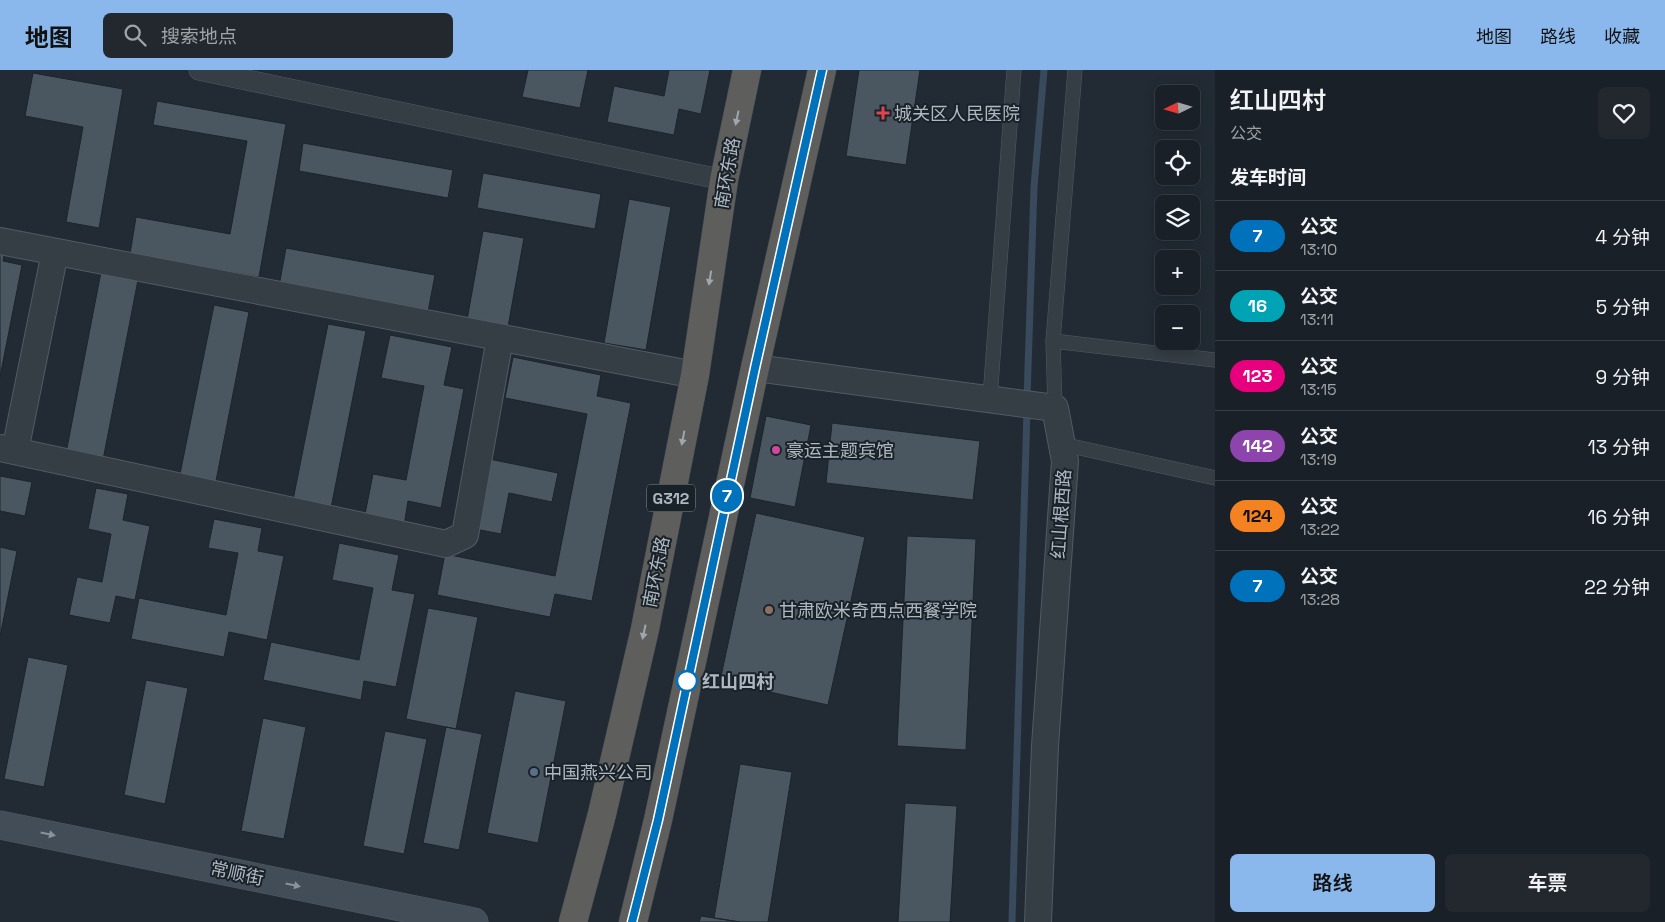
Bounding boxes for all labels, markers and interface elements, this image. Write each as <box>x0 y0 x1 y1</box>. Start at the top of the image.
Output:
search box <box>103 13 453 58</box>
icon: search <box>121 21 149 49</box>
text: 地图 <box>25 22 73 53</box>
text: 搜索地点 <box>161 24 237 49</box>
text: 地图 <box>1476 25 1512 48</box>
text: 路线 <box>1540 25 1576 48</box>
text: 收藏 <box>1604 25 1640 48</box>
north arrow <box>1155 85 1200 130</box>
map controls <box>1155 85 1200 350</box>
text: 红山四村 <box>1230 85 1326 116</box>
button: heart <box>1598 87 1650 139</box>
place label: 城关区人民医院 <box>894 102 1020 125</box>
marker: 城关区人民医院 <box>876 106 890 120</box>
one-way arrow <box>733 110 741 125</box>
text: 公交 <box>1230 123 1262 144</box>
street label: 南环东路 <box>709 136 745 210</box>
button: locate <box>1155 140 1200 185</box>
text: 发车时间 <box>1230 165 1306 190</box>
button: layers <box>1155 195 1200 240</box>
text: 公交 <box>1300 214 1338 239</box>
text: 7 <box>1253 224 1262 247</box>
text: 4 分钟 <box>1595 225 1650 250</box>
text: 13:10 <box>1300 239 1337 260</box>
button: + <box>1155 250 1200 295</box>
one-way arrow <box>705 270 713 286</box>
text: 公交 <box>1300 284 1338 309</box>
text: 16 <box>1248 294 1267 317</box>
text: 5 分钟 <box>1596 295 1650 320</box>
button: − <box>1155 305 1200 350</box>
text: 13:11 <box>1300 309 1334 330</box>
text: 公交 <box>1300 354 1338 379</box>
text: 123 <box>1243 364 1272 387</box>
text: 9 分钟 <box>1595 365 1650 390</box>
text: 13:15 <box>1300 379 1337 400</box>
text: 公交 <box>1300 424 1338 449</box>
one-way arrow <box>678 430 686 446</box>
text: 142 <box>1242 434 1273 457</box>
text: 13 分钟 <box>1588 435 1650 460</box>
place label: 豪运主题宾馆 <box>786 439 894 462</box>
marker: 豪运主题宾馆 <box>770 444 782 456</box>
text: 13:19 <box>1300 449 1337 470</box>
street label: 红山根西路 <box>1046 468 1076 560</box>
line badge: 7 <box>711 480 743 512</box>
road number: G312 <box>647 484 695 512</box>
text: 7 <box>722 484 732 507</box>
text: 公交 <box>1300 494 1338 519</box>
text: 124 <box>1243 504 1273 527</box>
text: 16 分钟 <box>1588 505 1650 530</box>
text: 13:22 <box>1300 519 1340 540</box>
street label: 南环东路 <box>638 534 674 610</box>
text: 公交 <box>1300 564 1338 589</box>
text: 7 <box>1253 574 1262 597</box>
text: 22 分钟 <box>1584 575 1650 600</box>
text: 13:28 <box>1300 589 1340 610</box>
place label: 甘肃欧米奇西点西餐学院 <box>779 599 977 622</box>
marker: 甘肃欧米奇西点西餐学院 <box>763 604 775 616</box>
one-way arrow <box>640 624 648 639</box>
marker: 红山四村 <box>676 670 698 692</box>
place label: 红山四村 <box>702 670 774 693</box>
place label: 中国燕兴公司 <box>544 761 652 784</box>
marker: 中国燕兴公司 <box>528 766 540 778</box>
one-way arrow <box>40 831 56 839</box>
button: 路线 <box>1230 854 1435 912</box>
button: 车票 <box>1445 854 1650 912</box>
street label: 常顺街 <box>208 856 266 890</box>
one-way arrow <box>285 881 301 889</box>

